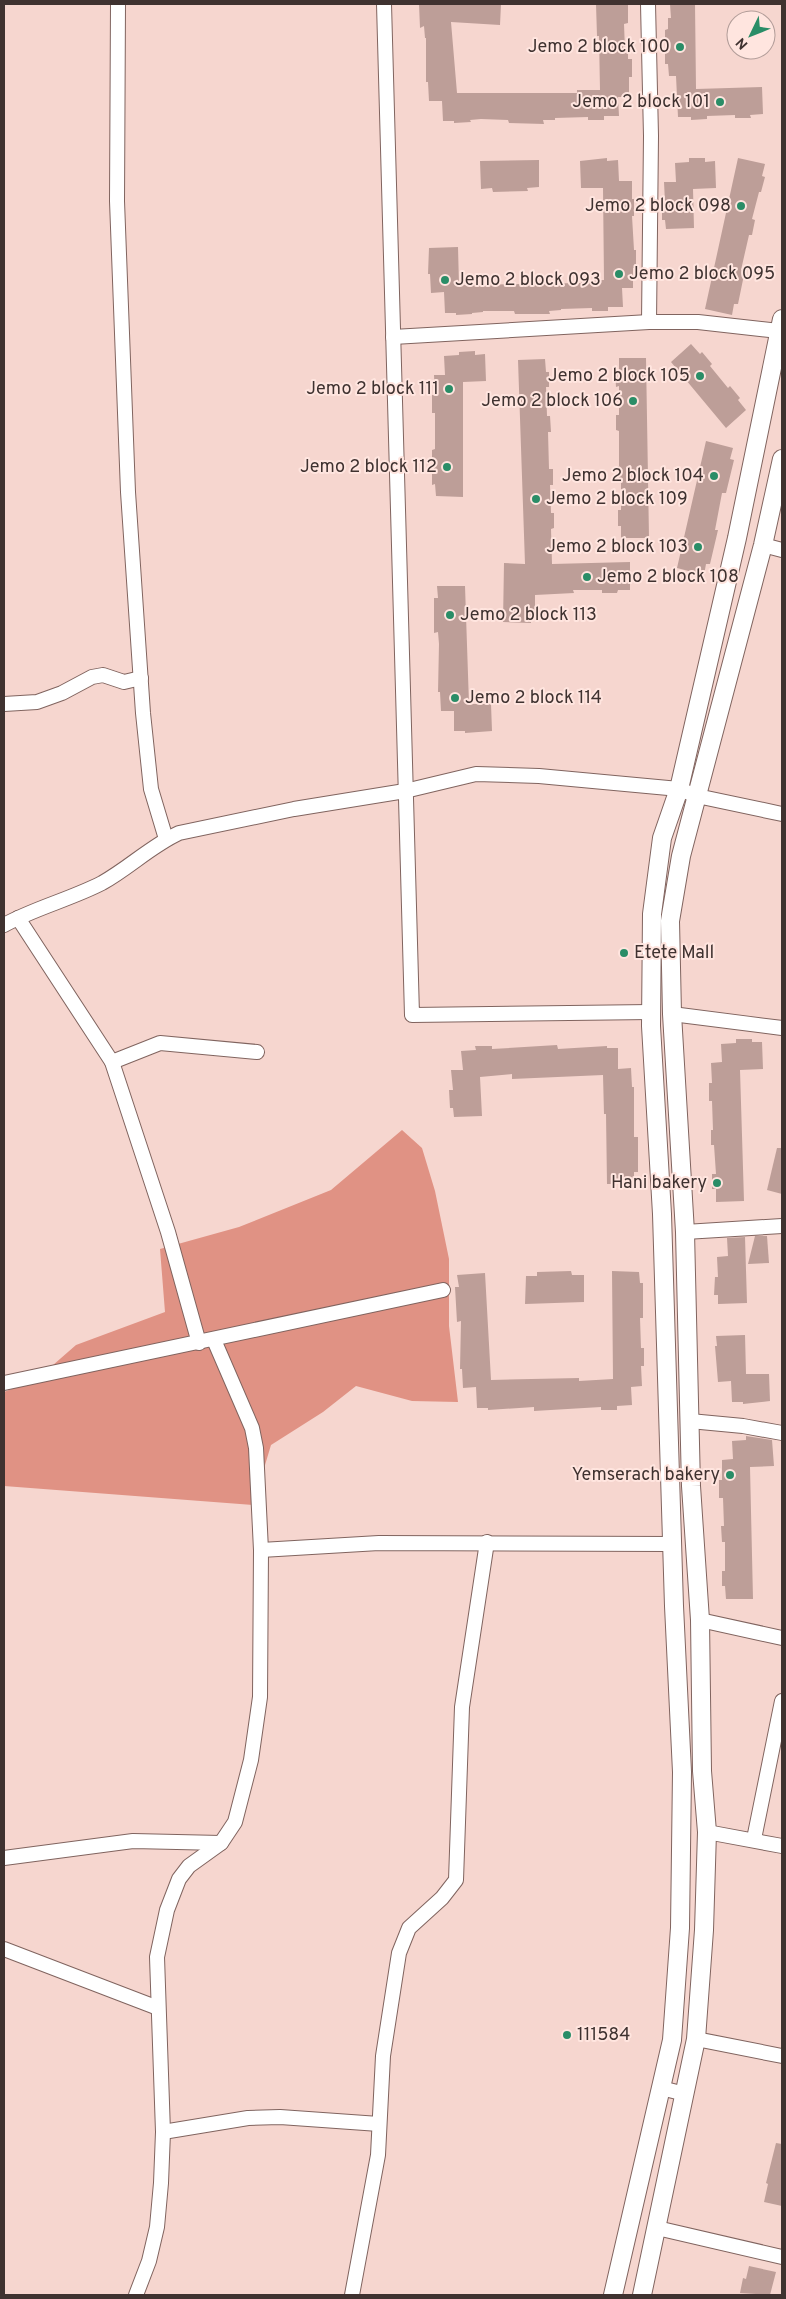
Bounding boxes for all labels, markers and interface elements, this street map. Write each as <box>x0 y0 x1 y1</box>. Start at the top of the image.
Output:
north arrow <box>726 10 776 60</box>
text: N <box>733 33 752 52</box>
place label: Jemo 2 block 100 <box>528 36 670 59</box>
marker: Jemo 2 block 100 <box>674 41 686 53</box>
place label: Jemo 2 block 101 <box>572 91 710 114</box>
marker: Jemo 2 block 101 <box>714 96 726 108</box>
place label: Jemo 2 block 098 <box>585 195 731 218</box>
marker: Jemo 2 block 098 <box>735 200 747 212</box>
place label: Jemo 2 block 095 <box>629 263 775 286</box>
marker: Jemo 2 block 095 <box>613 268 625 280</box>
place label: Jemo 2 block 093 <box>455 269 601 292</box>
marker: Jemo 2 block 093 <box>439 274 451 286</box>
place label: Jemo 2 block 105 <box>548 365 690 388</box>
marker: Jemo 2 block 105 <box>694 370 706 382</box>
place label: Jemo 2 block 111 <box>306 378 439 401</box>
marker: Jemo 2 block 111 <box>443 383 455 395</box>
place label: Jemo 2 block 106 <box>481 390 623 413</box>
marker: Jemo 2 block 106 <box>627 395 639 407</box>
place label: Jemo 2 block 112 <box>300 456 437 479</box>
marker: Jemo 2 block 112 <box>441 461 453 473</box>
place label: Jemo 2 block 104 <box>562 465 704 488</box>
marker: Jemo 2 block 104 <box>708 470 720 482</box>
place label: Jemo 2 block 109 <box>546 488 688 511</box>
marker: Jemo 2 block 109 <box>530 493 542 505</box>
place label: Jemo 2 block 103 <box>546 536 688 559</box>
marker: Jemo 2 block 103 <box>692 541 704 553</box>
place label: Jemo 2 block 108 <box>597 566 739 589</box>
marker: Jemo 2 block 108 <box>581 571 593 583</box>
place label: Jemo 2 block 113 <box>460 604 597 627</box>
marker: Jemo 2 block 113 <box>444 609 456 621</box>
place label: Jemo 2 block 114 <box>465 687 602 710</box>
marker: Jemo 2 block 114 <box>449 692 461 704</box>
place label: Etete Mall <box>634 942 714 965</box>
marker: Etete Mall <box>618 947 630 959</box>
place label: Hani bakery <box>611 1172 707 1195</box>
marker: Hani bakery <box>711 1177 723 1189</box>
place label: Yemserach bakery <box>572 1464 720 1487</box>
marker: Yemserach bakery <box>724 1469 736 1481</box>
place label: 111584 <box>577 2024 631 2047</box>
marker: 111584 <box>561 2029 573 2041</box>

